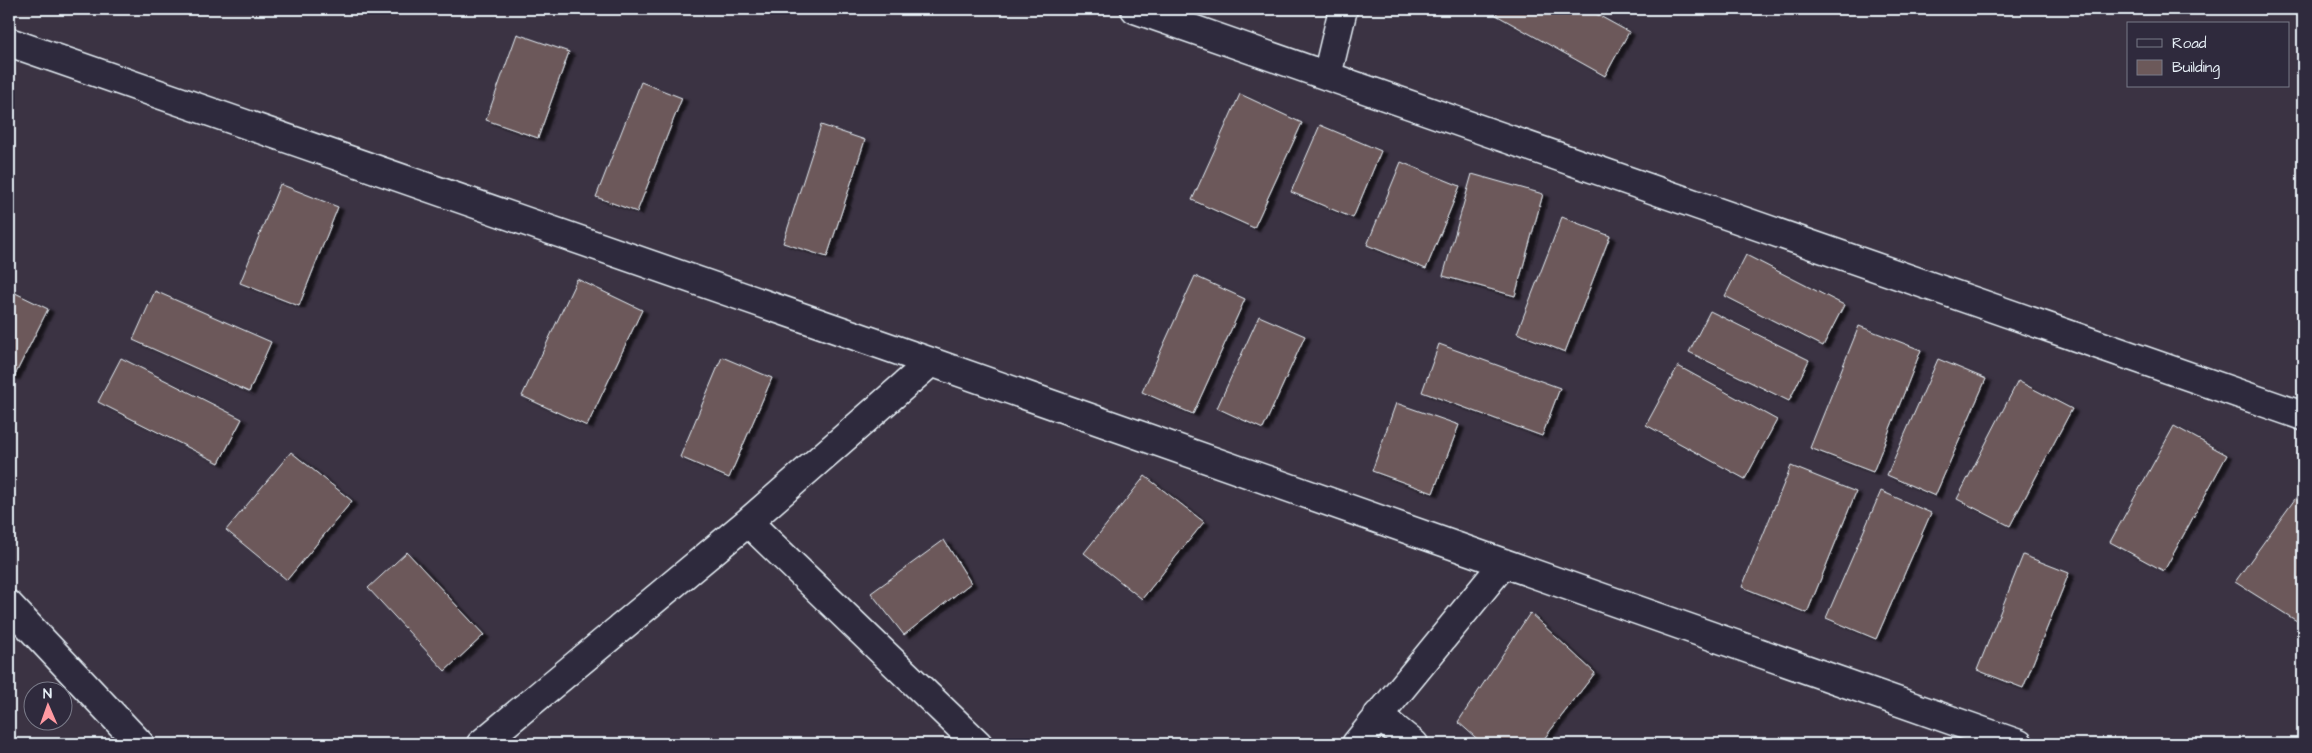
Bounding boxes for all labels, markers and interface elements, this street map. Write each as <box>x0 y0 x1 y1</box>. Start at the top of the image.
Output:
legend <box>2127 22 2290 88</box>
text: Road <box>2172 33 2207 54</box>
text: Building <box>2172 57 2220 79</box>
north arrow <box>22 680 72 730</box>
text: N <box>43 684 53 704</box>

